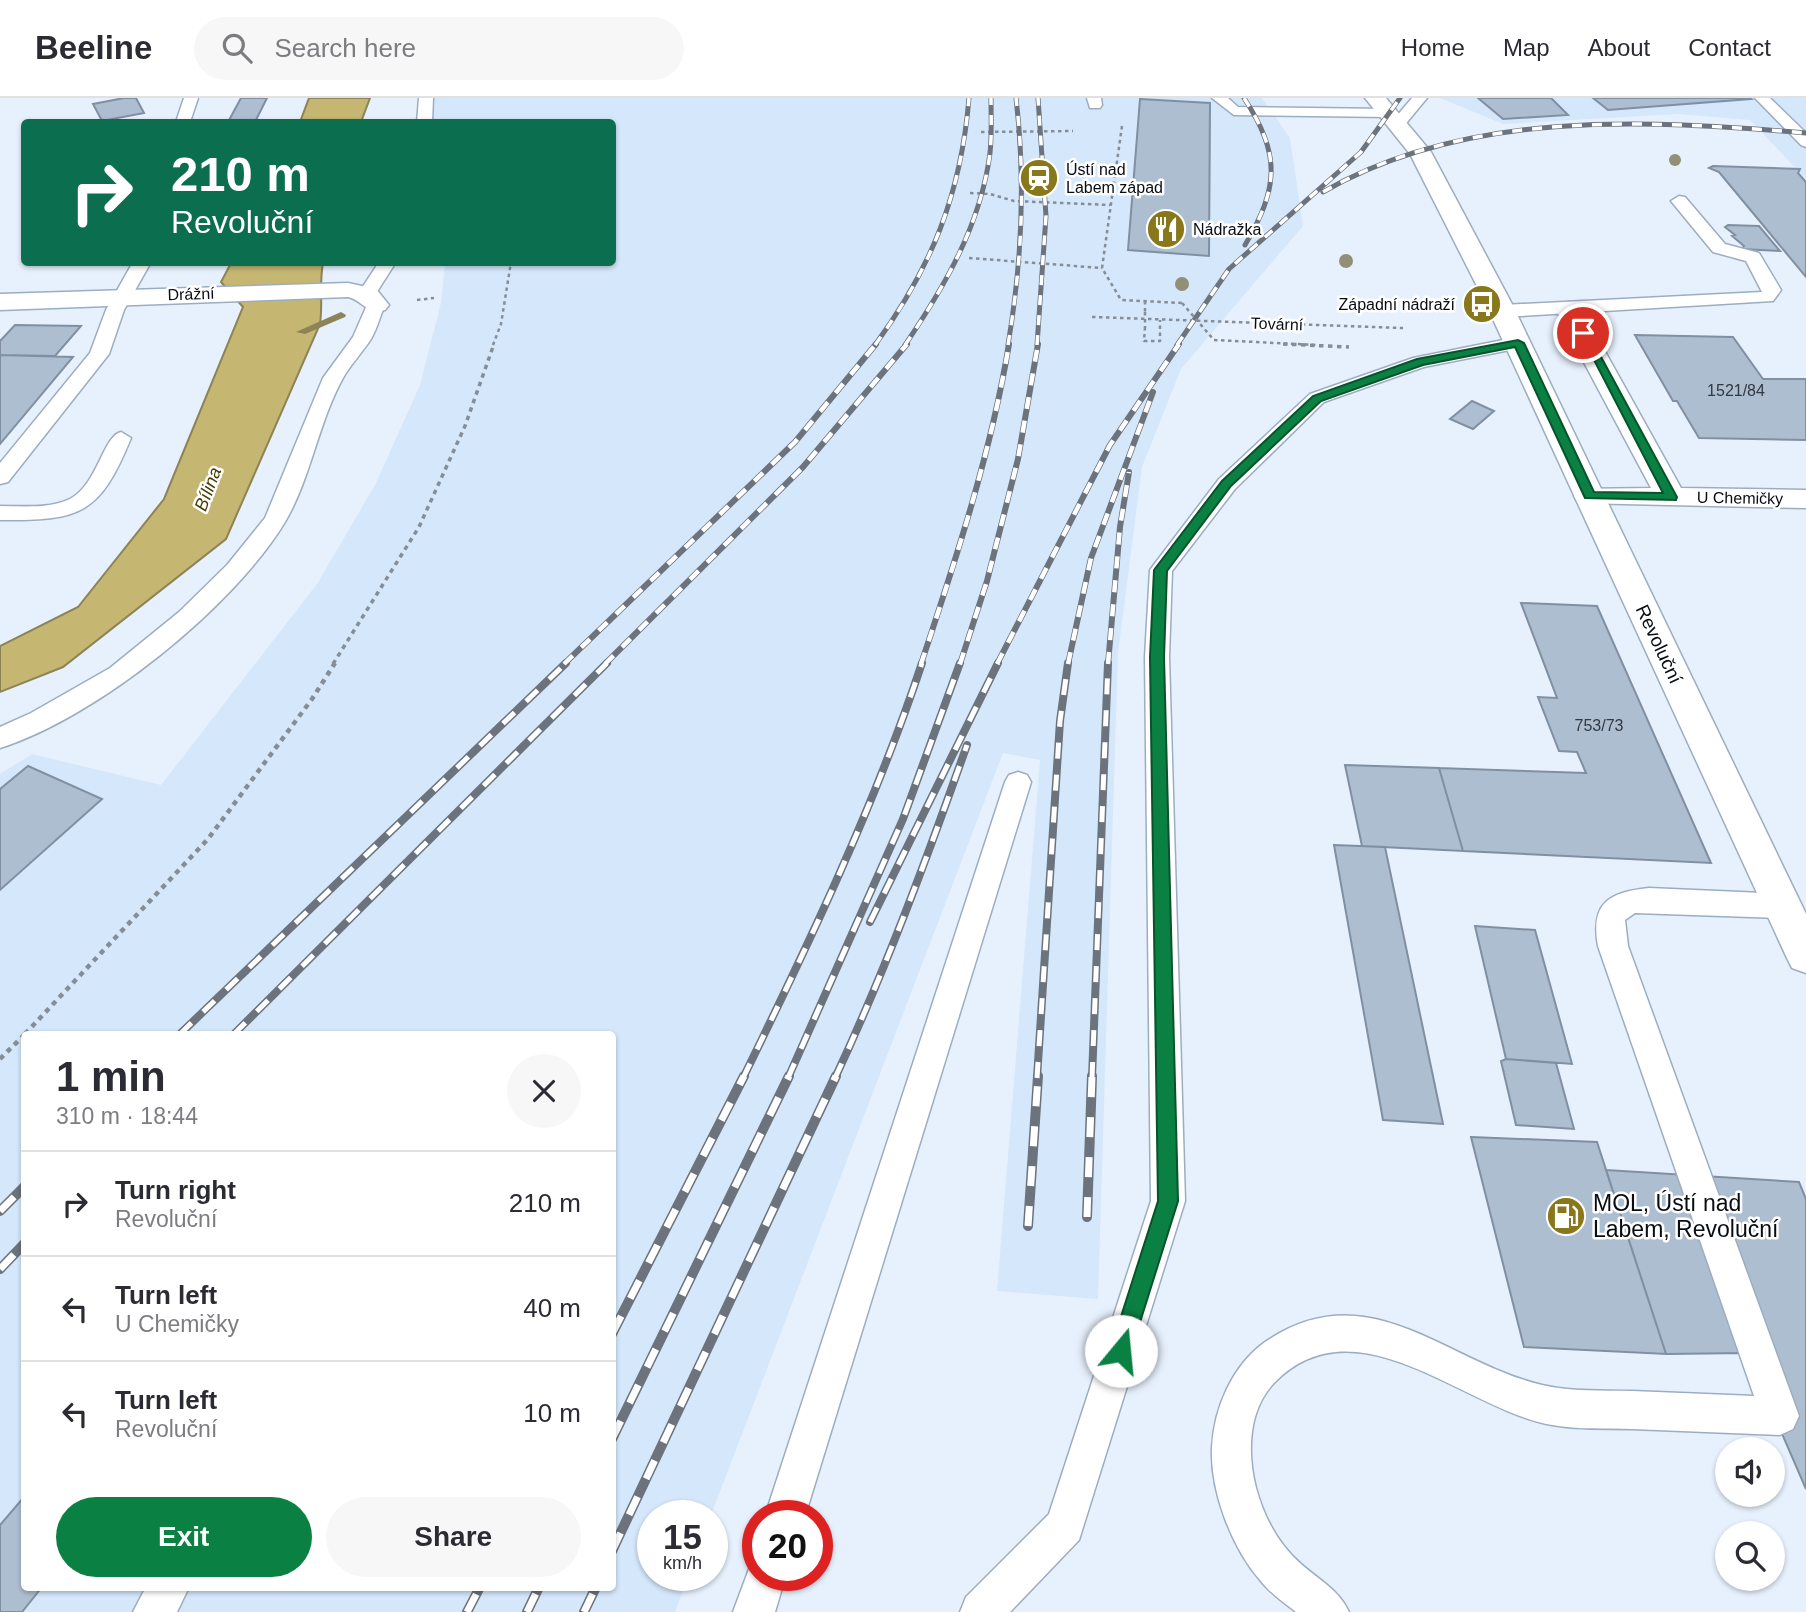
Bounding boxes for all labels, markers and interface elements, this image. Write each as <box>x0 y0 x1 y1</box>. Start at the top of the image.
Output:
search box <box>194 17 684 80</box>
text: Beeline <box>35 29 152 66</box>
icon: search <box>218 29 256 67</box>
text: Search here <box>274 33 416 63</box>
text: Home <box>1401 34 1465 61</box>
text: Map <box>1503 34 1550 61</box>
text: About <box>1588 34 1650 61</box>
text: Contact <box>1688 34 1771 61</box>
icon: right <box>56 147 147 238</box>
text: 210 m <box>171 147 310 201</box>
station icon: Ústí nad Labem západ <box>1018 157 1060 199</box>
place label: Ústí nad Labem západ <box>1066 160 1163 196</box>
text: Revoluční <box>171 204 313 240</box>
restaurant icon: Nádražka <box>1145 208 1187 250</box>
place label: Nádražka <box>1193 221 1262 238</box>
bus stop icon: Západní nádraží <box>1461 283 1503 325</box>
street label: Drážní <box>167 285 215 303</box>
place label: Západní nádraží <box>1338 296 1456 313</box>
pin <box>1553 303 1613 363</box>
icon: arrive <box>1564 314 1602 352</box>
street label: Tovární <box>1250 315 1304 333</box>
house number: 1521/84 <box>1707 382 1765 399</box>
water label: Bílina <box>191 464 225 514</box>
street label: U Chemičky <box>1697 489 1783 507</box>
street label: Revoluční <box>1632 601 1687 687</box>
house number: 753/73 <box>1575 717 1624 734</box>
text: 1 min <box>56 1053 166 1100</box>
button: close <box>507 1054 581 1128</box>
text: 310 m · 18:44 <box>56 1103 198 1129</box>
text: Turn right <box>115 1175 236 1205</box>
icon: right <box>56 1185 94 1223</box>
text: 210 m <box>509 1188 581 1218</box>
place label: MOL, Ústí nad Labem, Revoluční <box>1593 1190 1779 1242</box>
fuel station icon: MOL, Ústí nad Labem, Revoluční <box>1545 1195 1587 1237</box>
text: Revoluční <box>115 1206 217 1232</box>
text: Turn left <box>115 1280 217 1310</box>
icon: left <box>56 1290 94 1328</box>
text: 40 m <box>523 1293 581 1323</box>
text: U Chemičky <box>115 1311 239 1337</box>
position arrow <box>1084 1314 1158 1388</box>
text: Turn left <box>115 1385 217 1415</box>
icon: left <box>56 1395 94 1433</box>
text: 10 m <box>523 1398 581 1428</box>
text: Revoluční <box>115 1416 217 1442</box>
map controls <box>1715 1437 1785 1591</box>
button: sound <box>1715 1437 1785 1507</box>
button: Exit <box>56 1497 312 1577</box>
button: Share <box>326 1497 581 1577</box>
speed limit sign: 20 <box>742 1500 833 1591</box>
text: 15 <box>663 1517 702 1556</box>
button: search <box>1715 1521 1785 1591</box>
text: km/h <box>663 1553 702 1573</box>

